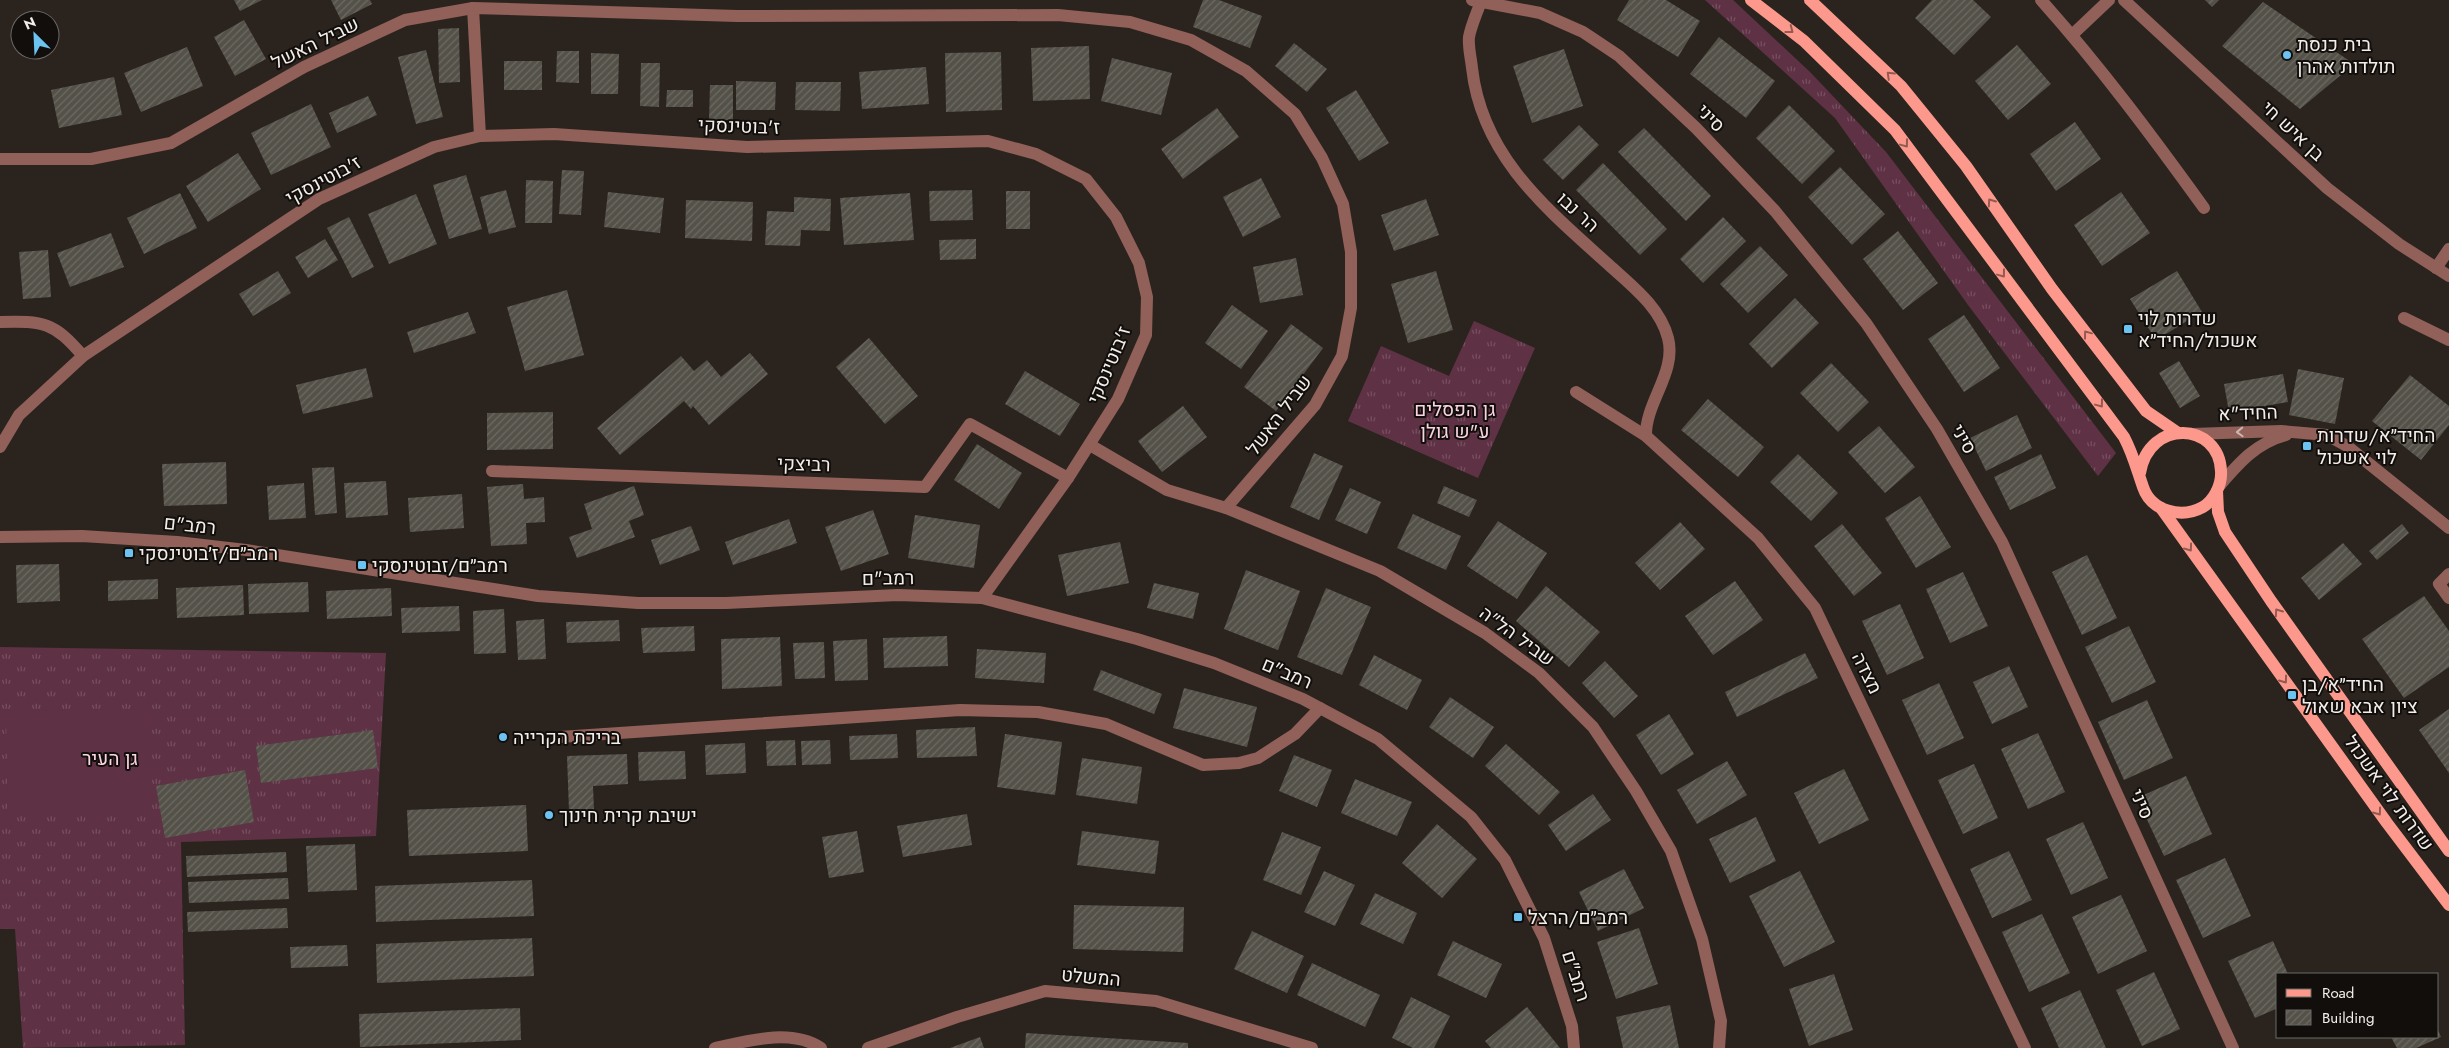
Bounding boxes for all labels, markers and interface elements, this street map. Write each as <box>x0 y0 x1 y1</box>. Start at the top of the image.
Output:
north arrow <box>10 10 60 60</box>
street label: שביל האשל <box>267 10 363 76</box>
text: N <box>21 12 39 35</box>
one-way arrow <box>1784 24 1793 32</box>
place label: בית כנסת תולדות אהרן <box>2297 31 2395 80</box>
marker: בית כנסת תולדות אהרן <box>2281 49 2293 61</box>
one-way arrow <box>1887 72 1896 81</box>
street label: בן איש חי <box>2256 95 2330 167</box>
street label: סיני <box>1691 98 1731 138</box>
street label: ז'בוטינסקי <box>698 111 781 141</box>
one-way arrow <box>1900 138 1908 147</box>
street label: ז'בוטינסקי <box>281 149 366 211</box>
street label: הר נבו <box>1551 186 1605 238</box>
one-way arrow <box>1988 198 1997 208</box>
one-way arrow <box>1997 268 2005 277</box>
place label: שדרות לוי אשכול/החיד״א <box>2138 305 2257 354</box>
street label: ז'בוטינסקי <box>1081 322 1138 408</box>
marker: שדרות לוי אשכול/החיד״א <box>2122 323 2134 335</box>
one-way arrow <box>2084 331 2092 340</box>
street label: שביל האשל <box>1240 369 1318 461</box>
park label: גן הפסלים ע"ש גולן <box>1414 396 1496 445</box>
one-way arrow <box>2094 398 2102 407</box>
street label: החיד"א <box>2218 398 2278 428</box>
street label: סיני <box>1945 419 1983 459</box>
place label: החיד״א/שדרות לוי אשכול <box>2317 422 2435 471</box>
one-way arrow <box>2236 427 2244 437</box>
marker: החיד״א/שדרות לוי אשכול <box>2301 440 2313 452</box>
street label: רביצקי <box>777 450 831 478</box>
street label: רמב"ם <box>163 509 217 541</box>
place label: רמב״ם/ז׳בוטינסקי <box>139 540 278 567</box>
one-way arrow <box>2183 542 2192 552</box>
marker: רמב״ם/ז׳בוטינסקי <box>123 547 135 559</box>
place label: רמב״ם/זבוטינסקי <box>372 552 508 579</box>
marker: רמב״ם/זבוטינסקי <box>356 559 368 571</box>
street label: רמב"ם <box>862 564 914 592</box>
street label: שביל הל"ה <box>1474 599 1560 673</box>
one-way arrow <box>2275 608 2284 618</box>
street label: מצדה <box>1845 648 1889 698</box>
street label: רמב"ם <box>1258 650 1316 696</box>
place label: החיד״א/בן ציון אבא שאול <box>2302 671 2418 720</box>
one-way arrow <box>2278 674 2287 684</box>
marker: החיד״א/בן ציון אבא שאול <box>2286 689 2298 701</box>
place label: בריכת הקרייה <box>513 724 621 751</box>
street label: שדרות לוי אשכול <box>2338 730 2440 856</box>
marker: בריכת הקרייה <box>497 731 509 743</box>
park label: גן העיר <box>82 745 138 772</box>
street label: סיני <box>2123 785 2161 823</box>
place label: ישיבת קרית חינוך <box>559 802 697 829</box>
one-way arrow <box>2373 806 2381 815</box>
marker: ישיבת קרית חינוך <box>543 809 555 821</box>
place label: רמב״ם/הרצל <box>1528 904 1628 931</box>
marker: רמב״ם/הרצל <box>1512 911 1524 923</box>
street label: רמב"ם <box>1555 947 1597 1005</box>
street label: המשלט <box>1060 961 1122 993</box>
legend <box>2276 973 2439 1038</box>
text: Road <box>2322 982 2354 1004</box>
text: Building <box>2322 1007 2374 1029</box>

